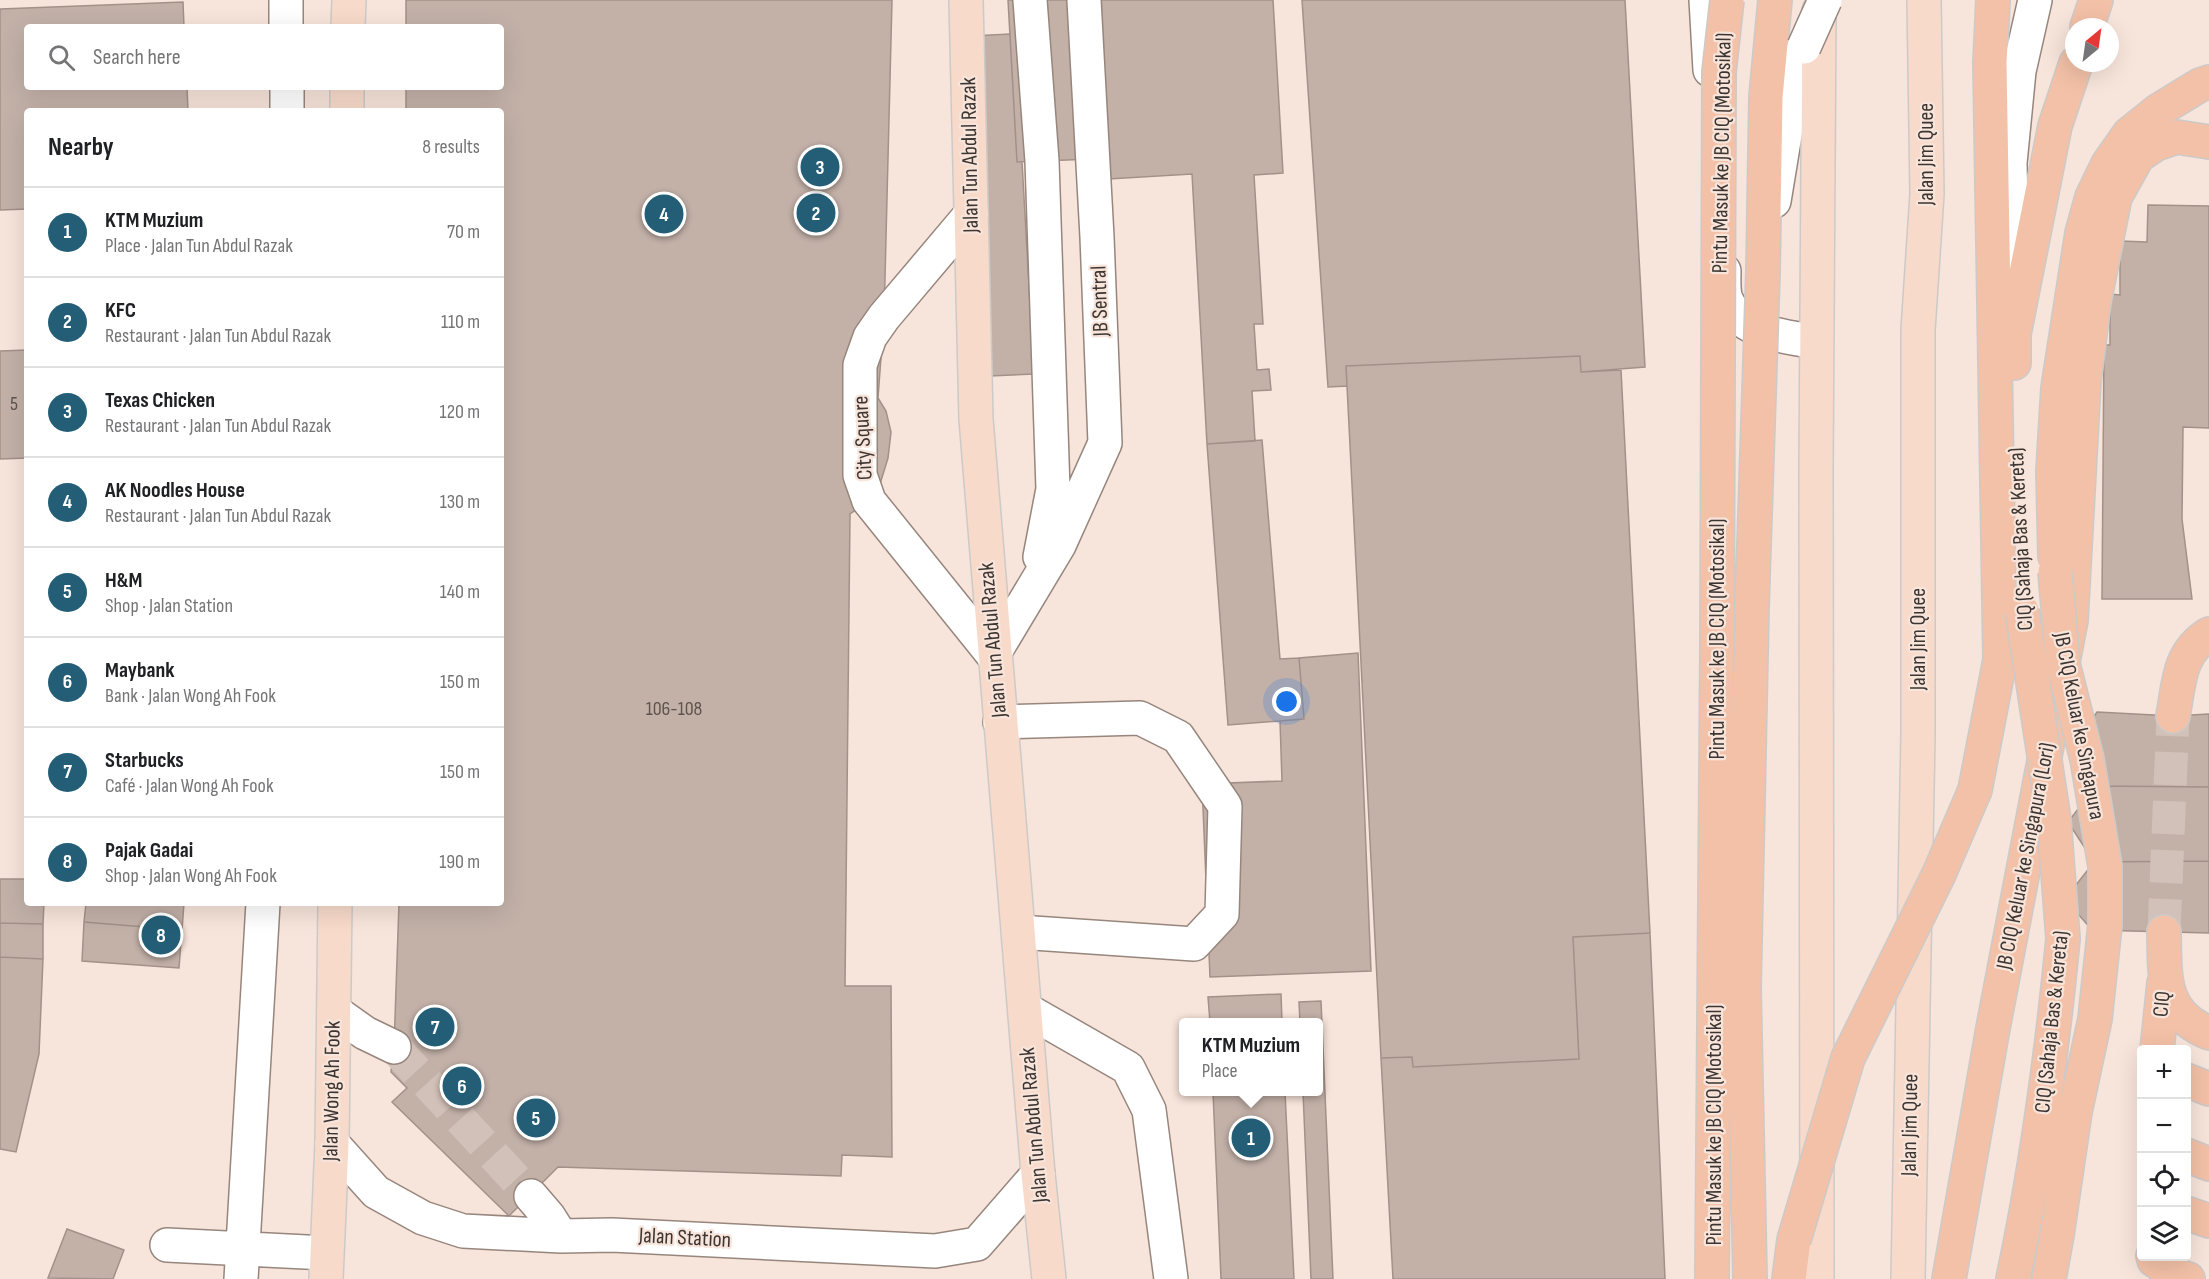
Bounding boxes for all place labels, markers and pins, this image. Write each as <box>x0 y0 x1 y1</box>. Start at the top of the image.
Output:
pin: 3 <box>800 144 840 190</box>
pin: 2 <box>796 190 836 236</box>
pin: 4 <box>644 192 684 236</box>
pin: 8 <box>142 912 180 958</box>
pin: 7 <box>416 1004 454 1050</box>
pin: 6 <box>442 1064 482 1108</box>
pin: 5 <box>516 1096 556 1140</box>
pin: 1 <box>1232 1116 1270 1160</box>

